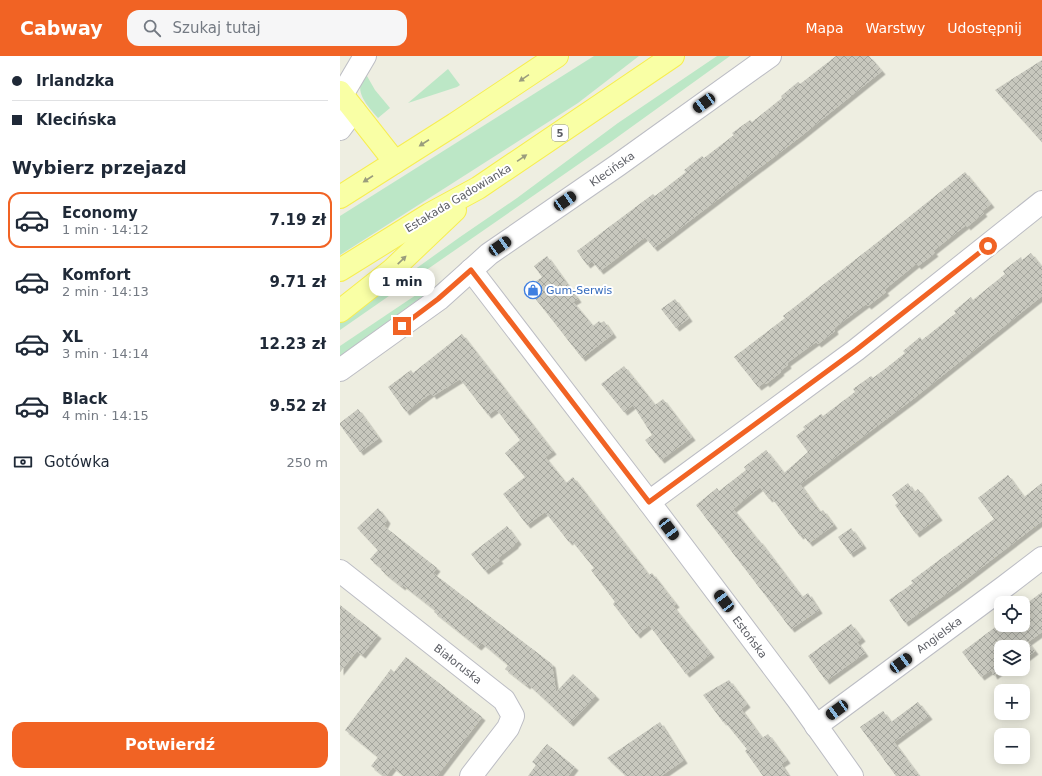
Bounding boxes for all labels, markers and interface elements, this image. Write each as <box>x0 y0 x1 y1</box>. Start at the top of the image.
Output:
search box <box>127 10 407 46</box>
text: Cabway <box>20 17 103 39</box>
icon: search <box>141 17 163 39</box>
text: Szukaj tutaj <box>173 19 261 37</box>
text: Mapa <box>805 20 844 36</box>
text: Warstwy <box>866 20 925 36</box>
text: Udostępnij <box>947 20 1022 36</box>
text: Irlandzka <box>36 72 115 90</box>
one-way arrow <box>518 74 530 81</box>
car <box>691 91 717 115</box>
text: Klecińska <box>36 111 117 129</box>
road number: 5 <box>552 125 568 141</box>
one-way arrow <box>419 139 430 147</box>
street label: Klecińska <box>587 149 637 190</box>
one-way arrow <box>516 154 527 162</box>
text: Wybierz przejazd <box>12 157 187 178</box>
street label: Estakada Gądowianka <box>403 162 514 235</box>
one-way arrow <box>362 176 373 183</box>
car <box>552 189 578 213</box>
icon: car <box>14 202 50 238</box>
text: Economy <box>62 204 138 222</box>
text: 7.19 zł <box>269 211 326 229</box>
text: 1 min · 14:12 <box>62 222 149 237</box>
car <box>487 234 513 258</box>
route start <box>979 237 997 255</box>
one-way arrow <box>398 256 407 265</box>
icon: car <box>14 264 50 300</box>
text: Komfort <box>62 266 131 284</box>
callout: 1 min <box>369 268 435 296</box>
text: 9.71 zł <box>269 273 326 291</box>
text: 1 min <box>382 274 422 289</box>
shop icon: Gum-Serwis <box>523 280 543 300</box>
text: 2 min · 14:13 <box>62 284 149 299</box>
place label: Gum-Serwis <box>546 284 613 297</box>
route end <box>393 317 411 335</box>
icon: car <box>14 326 50 362</box>
text: XL <box>62 328 83 346</box>
text: 12.23 zł <box>259 335 326 353</box>
text: 3 min · 14:14 <box>62 346 149 361</box>
icon: car <box>14 388 50 424</box>
text: Black <box>62 390 108 408</box>
text: 9.52 zł <box>269 397 326 415</box>
text: 4 min · 14:15 <box>62 408 149 423</box>
icon: cash <box>12 451 34 473</box>
text: Gotówka <box>44 453 110 471</box>
text: 250 m <box>286 455 328 470</box>
car <box>657 516 681 542</box>
car <box>712 588 736 614</box>
map controls <box>994 596 1030 764</box>
button: locate <box>994 596 1030 632</box>
street label: Estońska <box>730 614 770 661</box>
street label: Angielska <box>914 615 965 656</box>
button: layers <box>994 640 1030 676</box>
street label: Białoruska <box>431 642 484 687</box>
car <box>888 651 914 675</box>
button: + <box>994 684 1030 720</box>
car <box>824 698 850 722</box>
button: Potwierdź <box>12 722 328 768</box>
button: − <box>994 728 1030 764</box>

